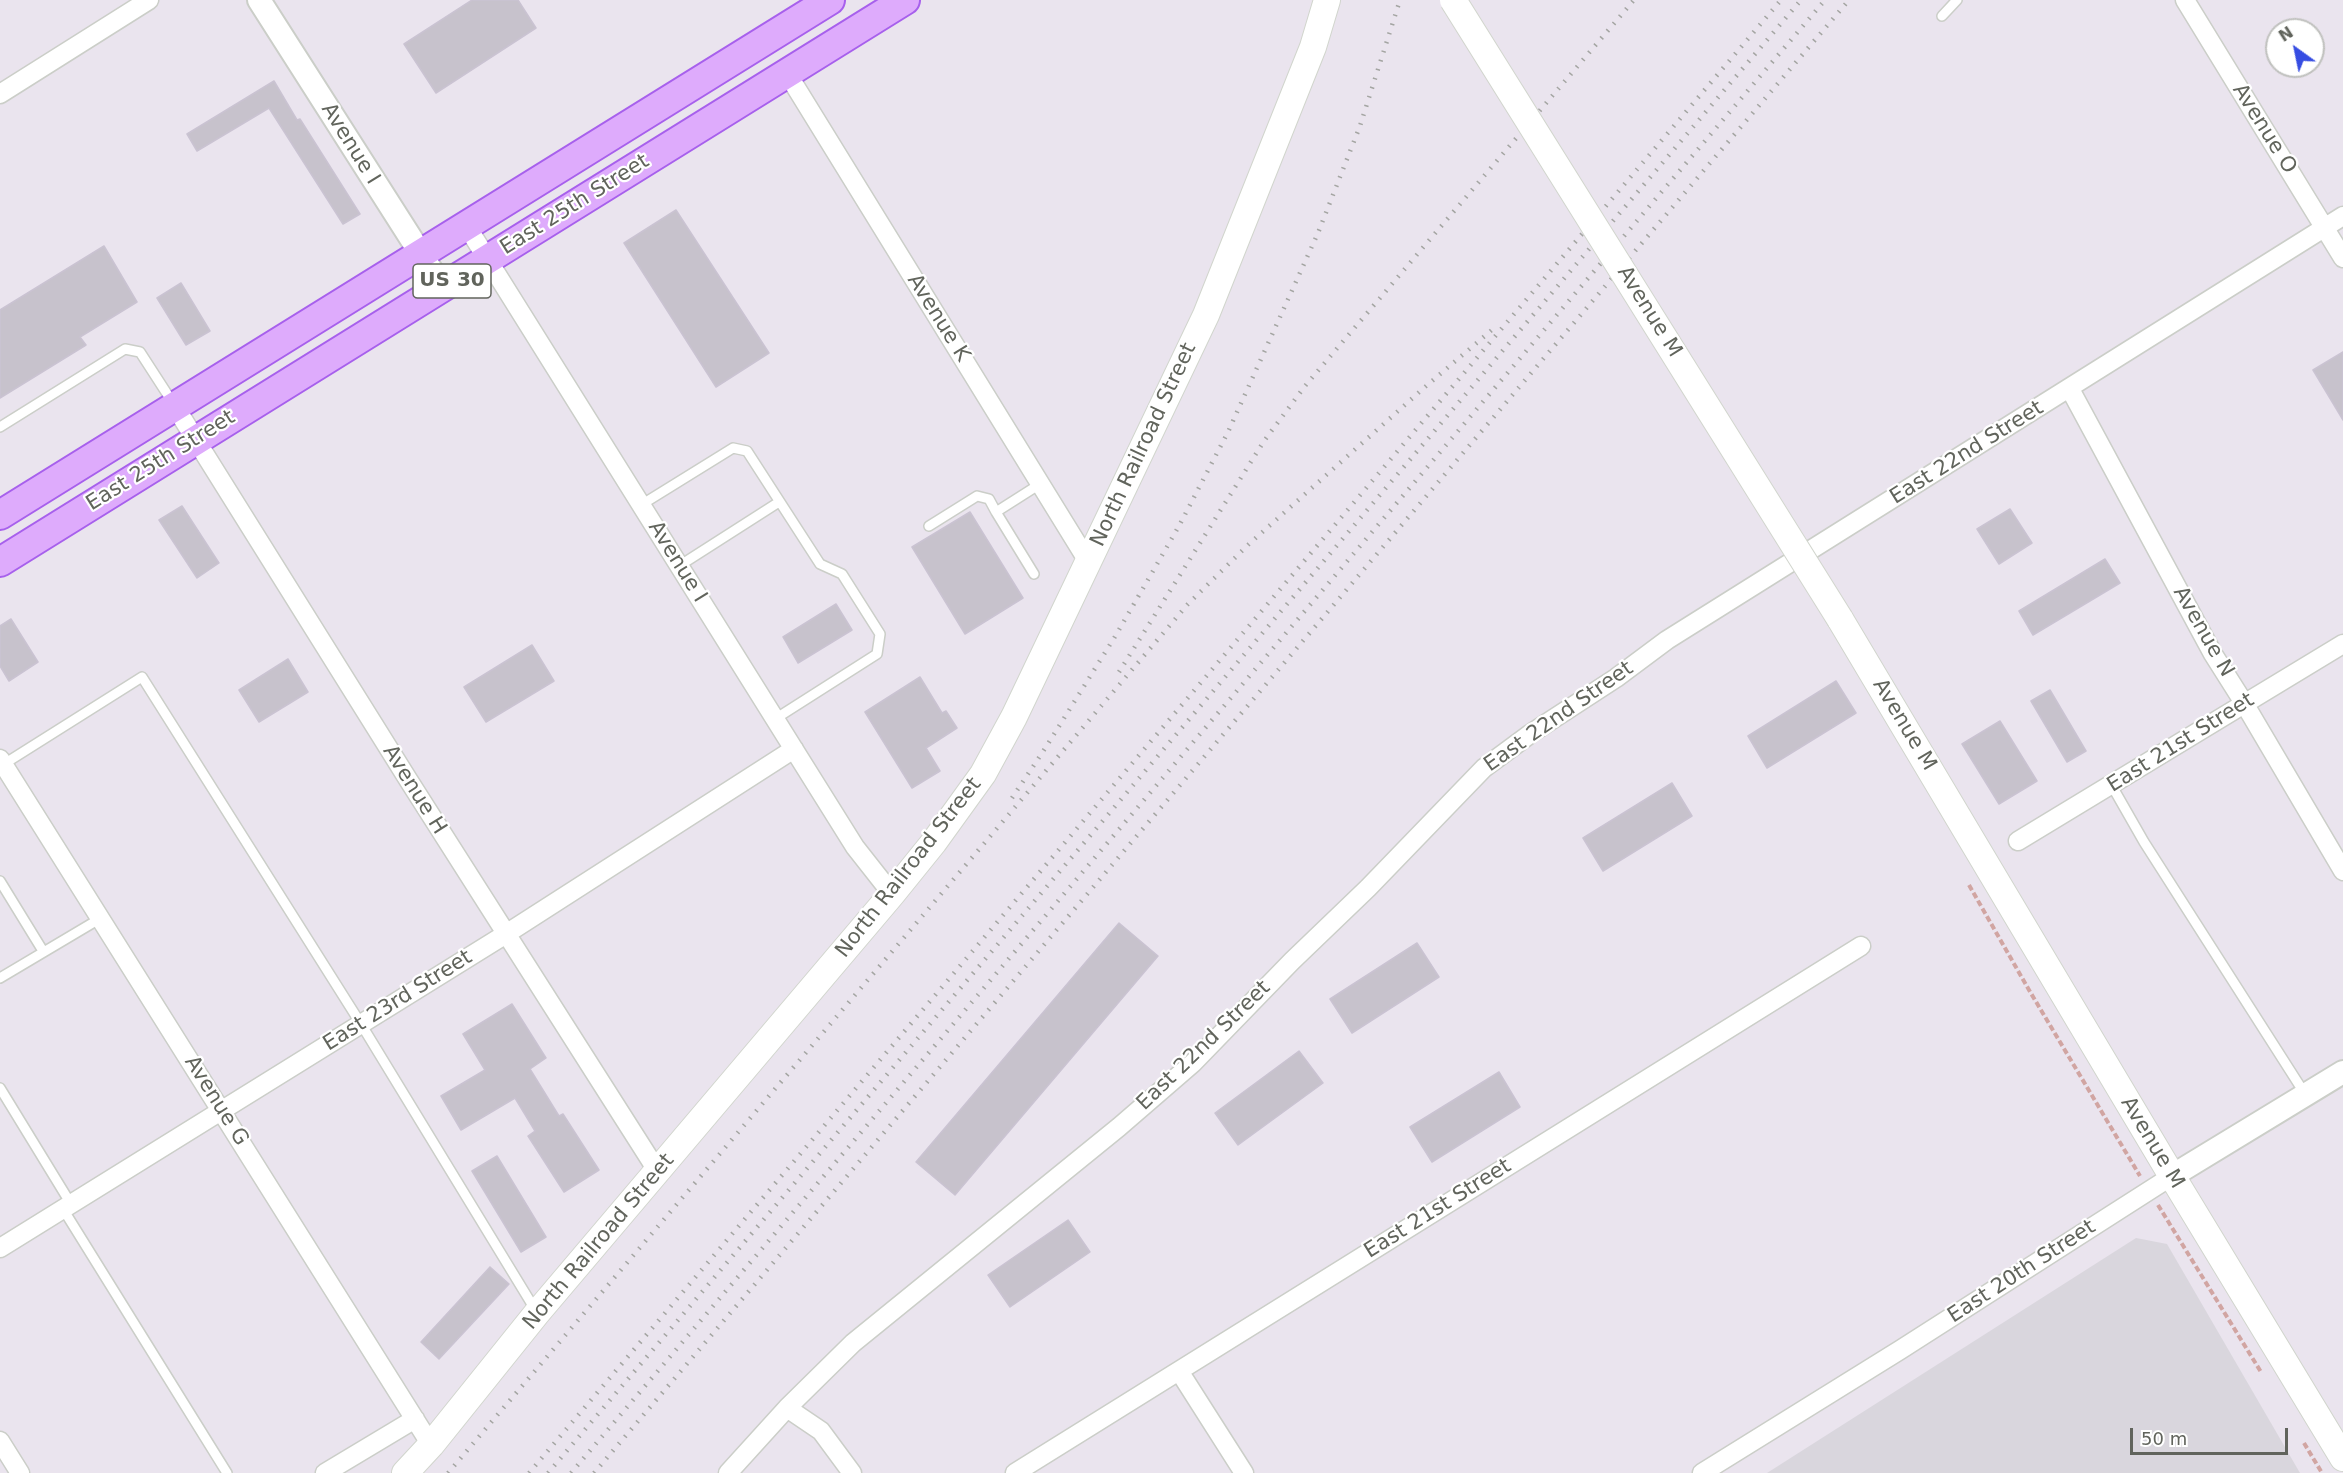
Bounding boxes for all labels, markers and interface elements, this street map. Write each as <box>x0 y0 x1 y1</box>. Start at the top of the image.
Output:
north arrow <box>2265 18 2325 78</box>
text: N <box>2275 23 2297 46</box>
street label: Avenue O <box>2226 79 2302 179</box>
street label: Avenue I <box>315 99 385 189</box>
street label: East 25th Street <box>496 149 654 261</box>
street label: Avenue M <box>1611 262 1687 362</box>
road number: US 30 <box>413 264 491 298</box>
street label: Avenue K <box>901 270 975 366</box>
street label: North Railroad Street <box>1086 339 1202 551</box>
street label: East 22nd Street <box>1886 396 2048 510</box>
street label: East 25th Street <box>82 405 240 517</box>
street label: Avenue I <box>642 517 712 607</box>
street label: Avenue N <box>2167 582 2239 682</box>
street label: East 22nd Street <box>1480 656 1638 778</box>
street label: Avenue M <box>1867 674 1941 776</box>
street label: East 21st Street <box>2103 688 2259 798</box>
street label: Avenue H <box>377 741 451 839</box>
street label: North Railroad Street <box>831 773 987 963</box>
street label: East 23rd Street <box>319 945 477 1057</box>
street label: East 22nd Street <box>1132 976 1276 1116</box>
street label: Avenue G <box>179 1052 253 1150</box>
street label: Avenue M <box>2115 1092 2189 1194</box>
street label: North Railroad Street <box>518 1149 680 1335</box>
street label: East 21st Street <box>1360 1154 1516 1264</box>
street label: East 20th Street <box>1944 1215 2100 1329</box>
scale bar <box>2133 1416 2290 1454</box>
text: 50 m <box>2141 1428 2187 1449</box>

